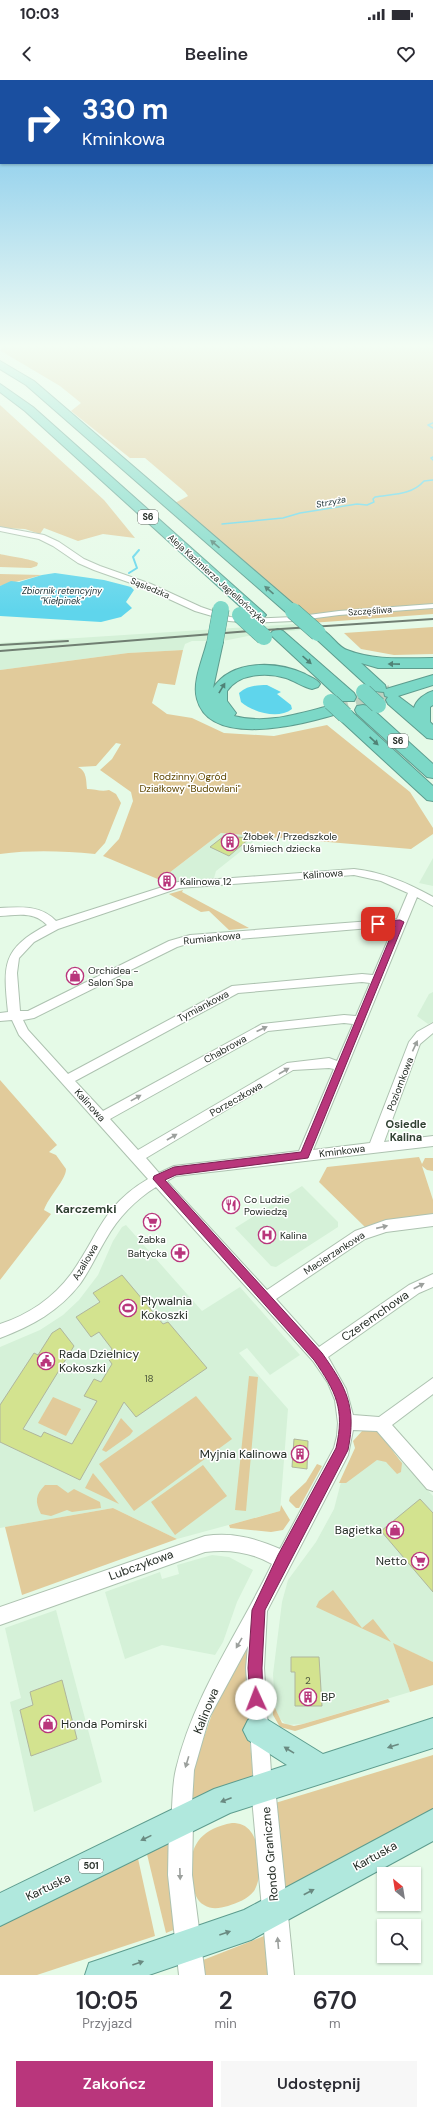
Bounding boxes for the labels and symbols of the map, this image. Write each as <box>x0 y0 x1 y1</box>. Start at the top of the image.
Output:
water label: Strzyża <box>315 493 347 511</box>
road number: S6 <box>138 510 158 524</box>
street label: Aleja Kazimierza Jagiellończyka <box>165 531 269 627</box>
one-way arrow <box>210 540 220 549</box>
street label: Sąsiedzka <box>129 575 171 601</box>
water label: Zbiornik retencyjny "Kiełpinek" <box>22 585 103 607</box>
one-way arrow <box>264 585 274 595</box>
street label: Szczęśliwa <box>348 603 392 619</box>
one-way arrow <box>302 655 313 664</box>
one-way arrow <box>387 661 400 667</box>
one-way arrow <box>218 682 225 693</box>
road number: S6 <box>388 734 408 748</box>
one-way arrow <box>369 736 379 746</box>
park label: Rodzinny Ogród Działkowy "Budowlani" <box>139 770 241 795</box>
place label: Żłobek / Przedszkole Uśmiech dziecka <box>243 830 338 855</box>
building icon: Żłobek / Przedszkole Uśmiech dziecka <box>220 832 240 852</box>
street label: Kalinowa <box>303 866 343 882</box>
building icon: Kalinowa 12 <box>157 871 177 891</box>
place label: Kalinowa 12 <box>180 875 232 888</box>
pin <box>361 907 395 941</box>
street label: Rumiankowa <box>183 929 241 947</box>
place label: Orchidea - Salon Spa <box>88 964 139 989</box>
shop icon: Orchidea - Salon Spa <box>65 966 85 986</box>
street label: Tymiankowa <box>175 987 231 1025</box>
one-way arrow <box>256 1026 268 1032</box>
street label: Chabrowa <box>201 1032 249 1066</box>
one-way arrow <box>412 1040 418 1051</box>
street label: Poziomkowa <box>384 1055 416 1113</box>
one-way arrow <box>278 1067 290 1074</box>
street label: Porzeczkowa <box>207 1079 265 1119</box>
street label: Kalinowa <box>72 1086 108 1124</box>
one-way arrow <box>130 1095 142 1102</box>
district label: Osiedle Kalina <box>386 1117 427 1144</box>
one-way arrow <box>166 1133 178 1140</box>
street label: Kminkowa <box>318 1142 366 1160</box>
place label: Co Ludzie Powiedzą <box>244 1193 290 1218</box>
restaurant icon: Co Ludzie Powiedzą <box>221 1195 241 1215</box>
district label: Karczemki <box>55 1201 117 1217</box>
supermarket icon: Żabka <box>142 1212 162 1232</box>
one-way arrow <box>376 1224 388 1230</box>
hospital icon: Kalina <box>257 1225 277 1245</box>
street label: Macierzankowa <box>301 1228 367 1278</box>
place label: Kalina <box>280 1229 307 1242</box>
place label: Żabka <box>138 1233 166 1246</box>
street label: Azaliowa <box>69 1242 101 1282</box>
pharmacy icon: Bałtycka <box>170 1243 190 1263</box>
place label: Bałtycka <box>128 1247 167 1260</box>
one-way arrow <box>413 1283 425 1289</box>
street label: Czeremchowa <box>338 1287 412 1345</box>
place label: Pływalnia Kokoszki <box>141 1293 192 1323</box>
sports icon: Pływalnia Kokoszki <box>118 1298 138 1318</box>
place label: Rada Dzielnicy Kokoszki <box>59 1346 139 1376</box>
public building icon: Rada Dzielnicy Kokoszki <box>36 1351 56 1371</box>
house number: 18 <box>144 1372 154 1385</box>
building icon: Myjnia Kalinowa <box>290 1444 310 1464</box>
place label: Myjnia Kalinowa <box>200 1446 287 1462</box>
shop icon: Bagietka <box>385 1520 405 1540</box>
place label: Bagietka <box>335 1522 382 1538</box>
street label: Lubczykowa <box>106 1546 176 1584</box>
supermarket icon: Netto <box>410 1551 430 1571</box>
place label: Netto <box>376 1553 407 1569</box>
one-way arrow <box>236 1637 243 1649</box>
house number: 2 <box>305 1674 311 1687</box>
position arrow <box>235 1678 277 1720</box>
street label: Kalinowa <box>190 1686 222 1736</box>
building icon: BP <box>298 1687 318 1707</box>
place label: BP <box>321 1689 335 1705</box>
shop icon: Honda Pomirski <box>38 1714 58 1734</box>
place label: Honda Pomirski <box>61 1716 147 1732</box>
one-way arrow <box>387 1743 399 1749</box>
one-way arrow <box>283 1746 295 1753</box>
one-way arrow <box>184 1756 190 1768</box>
one-way arrow <box>220 1797 232 1803</box>
street label: Rondo Graniczne <box>258 1806 282 1902</box>
one-way arrow <box>141 1835 152 1841</box>
street label: Kartuska <box>350 1837 400 1875</box>
road number: 501 <box>79 1859 103 1873</box>
north arrow <box>377 1867 421 1911</box>
one-way arrow <box>177 1868 184 1880</box>
street label: Kartuska <box>23 1869 73 1905</box>
one-way arrow <box>303 1889 315 1896</box>
one-way arrow <box>219 1930 231 1936</box>
one-way arrow <box>274 1937 281 1949</box>
one-way arrow <box>132 1959 144 1965</box>

